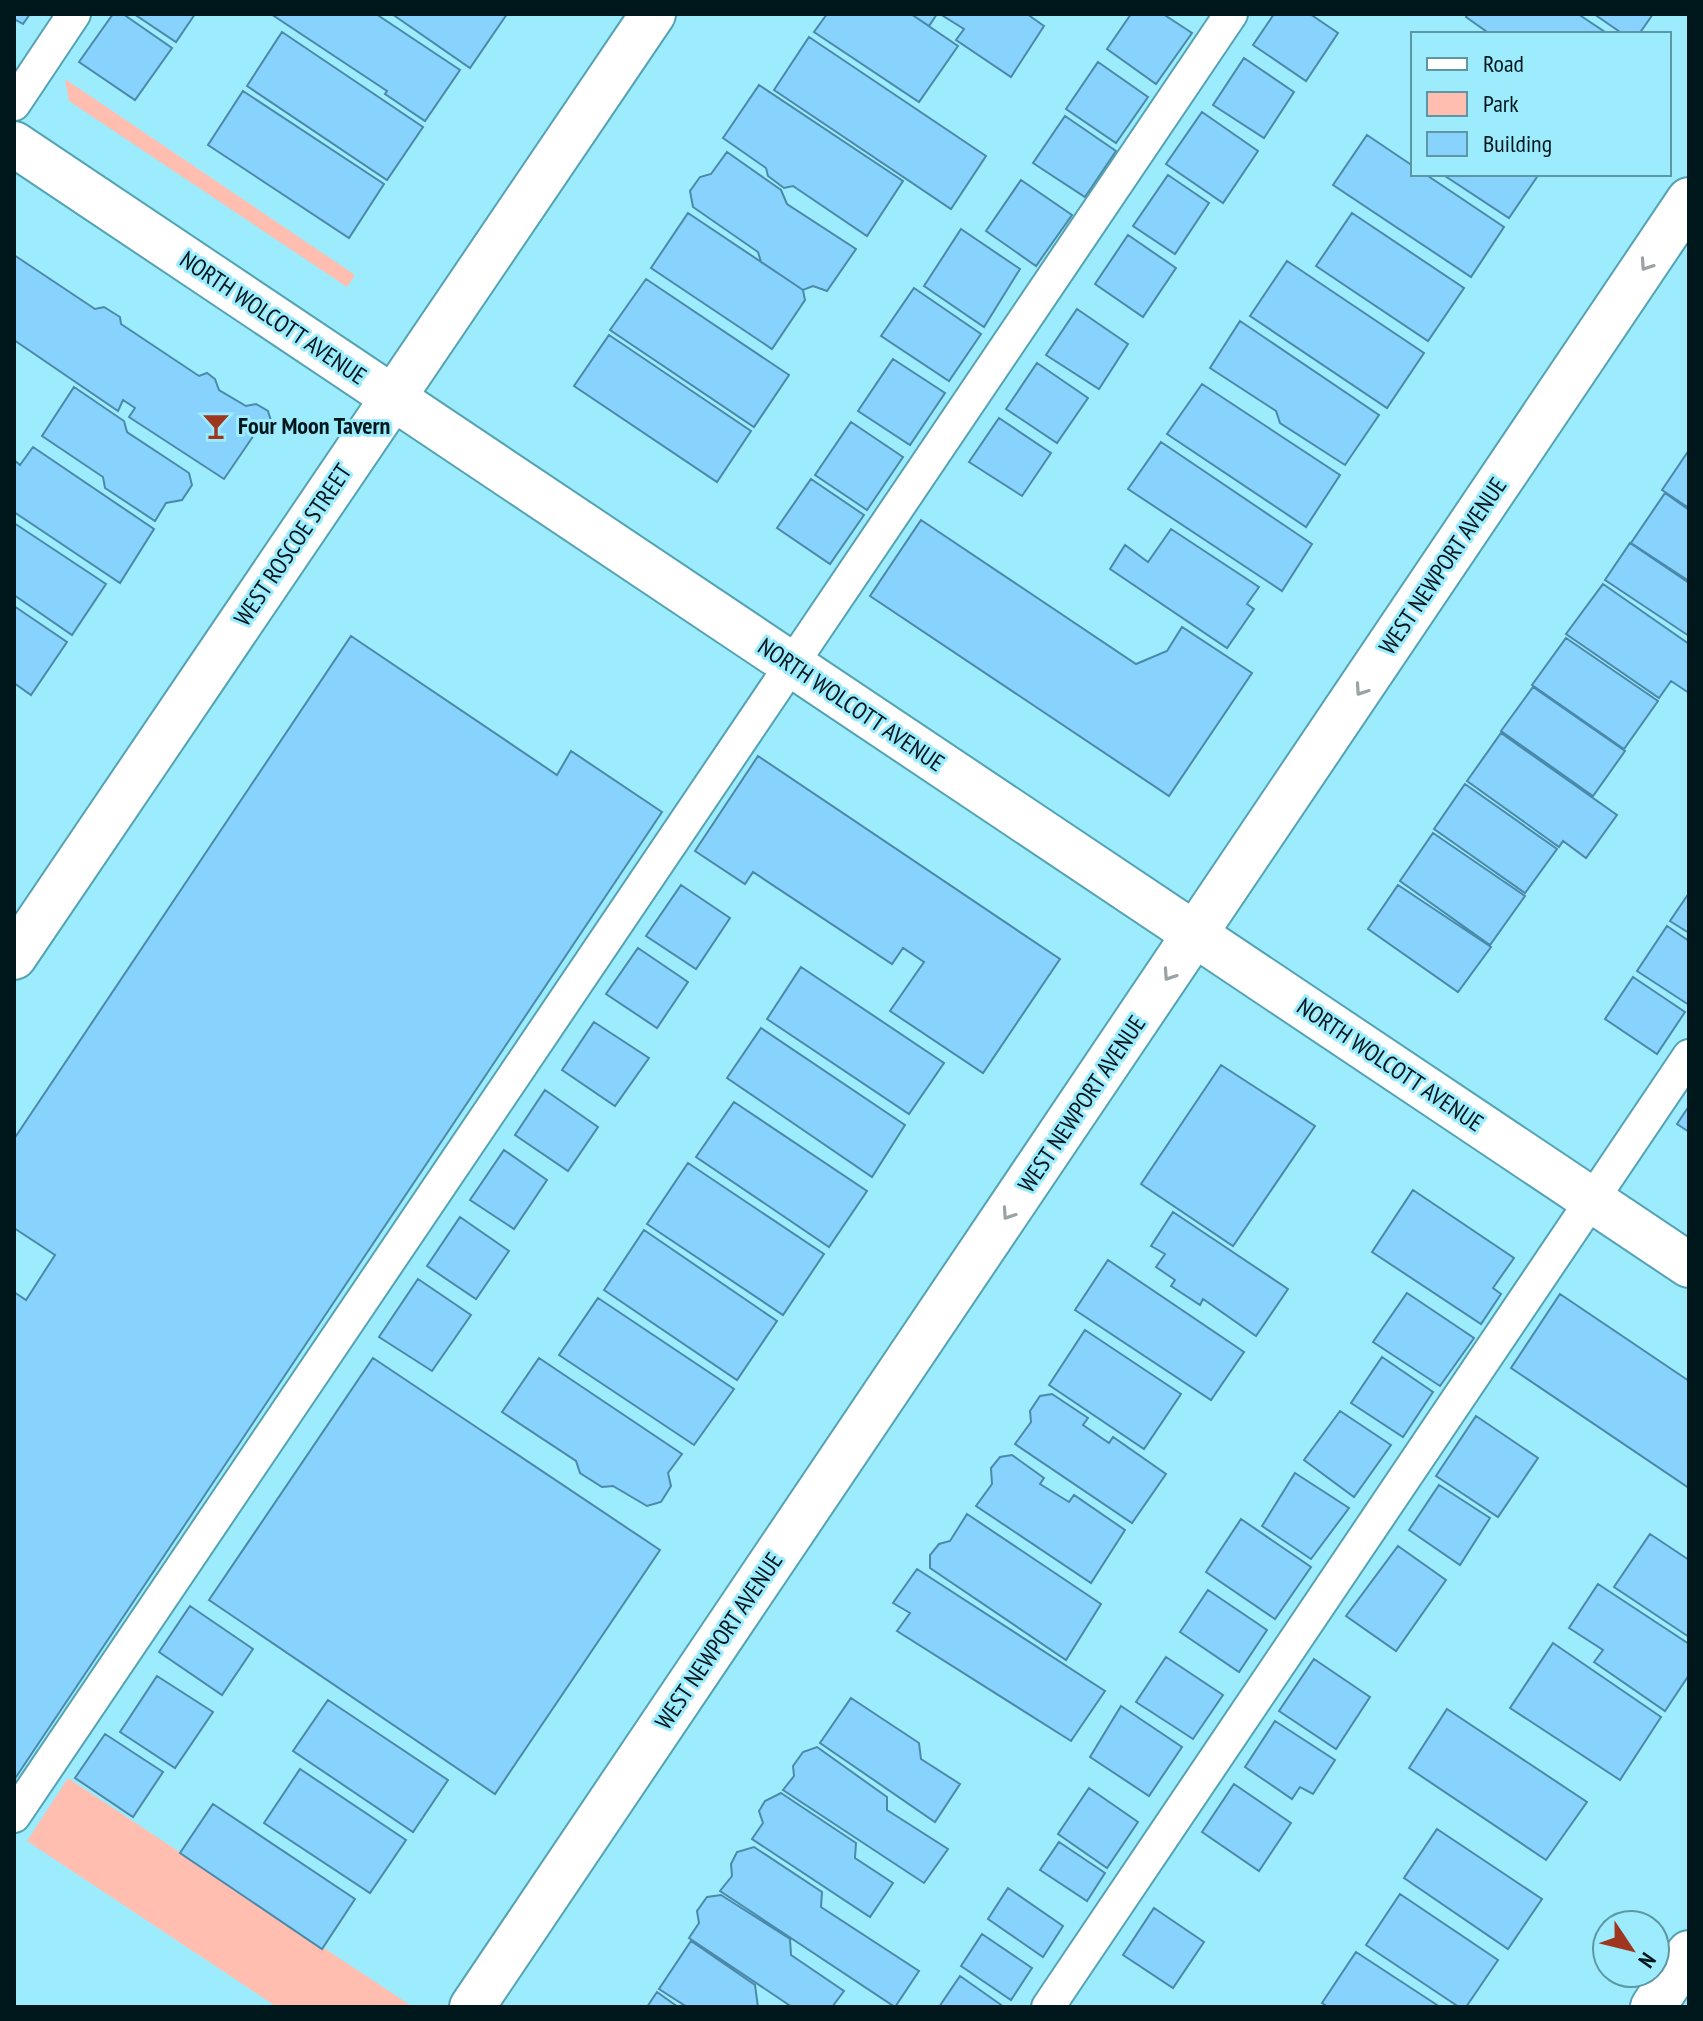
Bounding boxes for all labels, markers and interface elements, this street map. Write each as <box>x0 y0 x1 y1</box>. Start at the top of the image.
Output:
legend <box>1411 32 1671 176</box>
text: Road <box>1483 48 1524 79</box>
text: Park <box>1483 88 1519 119</box>
text: Building <box>1483 128 1552 159</box>
street label: NORTH WOLCOTT AVENUE <box>174 244 372 391</box>
one-way arrow <box>1640 256 1655 270</box>
place label: Four Moon Tavern <box>238 410 390 441</box>
bar icon: Four Moon Tavern <box>201 411 231 441</box>
street label: WEST ROSCOE STREET <box>227 458 358 632</box>
street label: WEST NEWPORT AVENUE <box>1372 471 1513 660</box>
street label: NORTH WOLCOTT AVENUE <box>752 631 950 778</box>
one-way arrow <box>1356 681 1371 696</box>
one-way arrow <box>1164 967 1179 981</box>
street label: NORTH WOLCOTT AVENUE <box>1291 991 1489 1138</box>
street label: WEST NEWPORT AVENUE <box>1011 1009 1152 1198</box>
one-way arrow <box>1002 1205 1017 1220</box>
street label: WEST NEWPORT AVENUE <box>648 1546 789 1735</box>
north arrow <box>1591 1909 1671 1989</box>
text: N <box>1633 1948 1662 1973</box>

